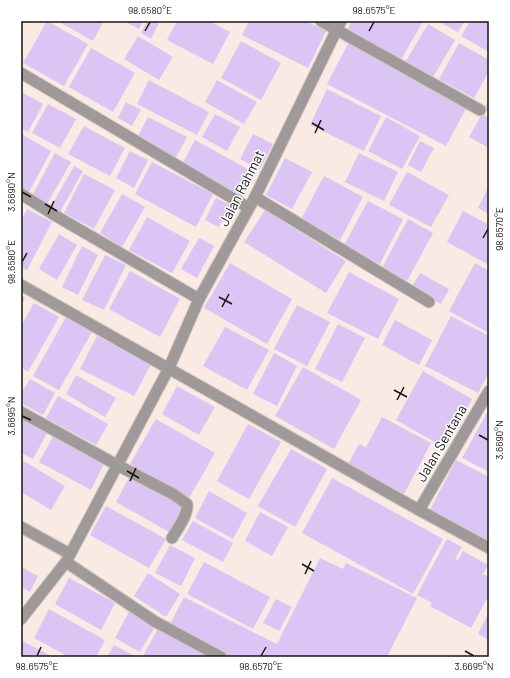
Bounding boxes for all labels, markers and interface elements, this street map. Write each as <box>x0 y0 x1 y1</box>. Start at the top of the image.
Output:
text: 98.6580°E <box>128 4 172 16</box>
text: 98.6575°E <box>352 4 396 16</box>
street label: Jalan Rahmat <box>215 147 267 229</box>
text: 3.6690°N <box>5 172 17 212</box>
text: 98.6570°E <box>493 207 505 251</box>
text: 98.6580°E <box>5 240 17 284</box>
text: 3.6695°N <box>5 396 17 436</box>
street label: Jalan Sentana <box>412 401 470 485</box>
text: 3.6690°N <box>493 420 505 460</box>
text: 98.6575°E <box>15 660 59 672</box>
text: 98.6570°E <box>239 660 283 672</box>
text: 3.6695°N <box>454 660 494 672</box>

